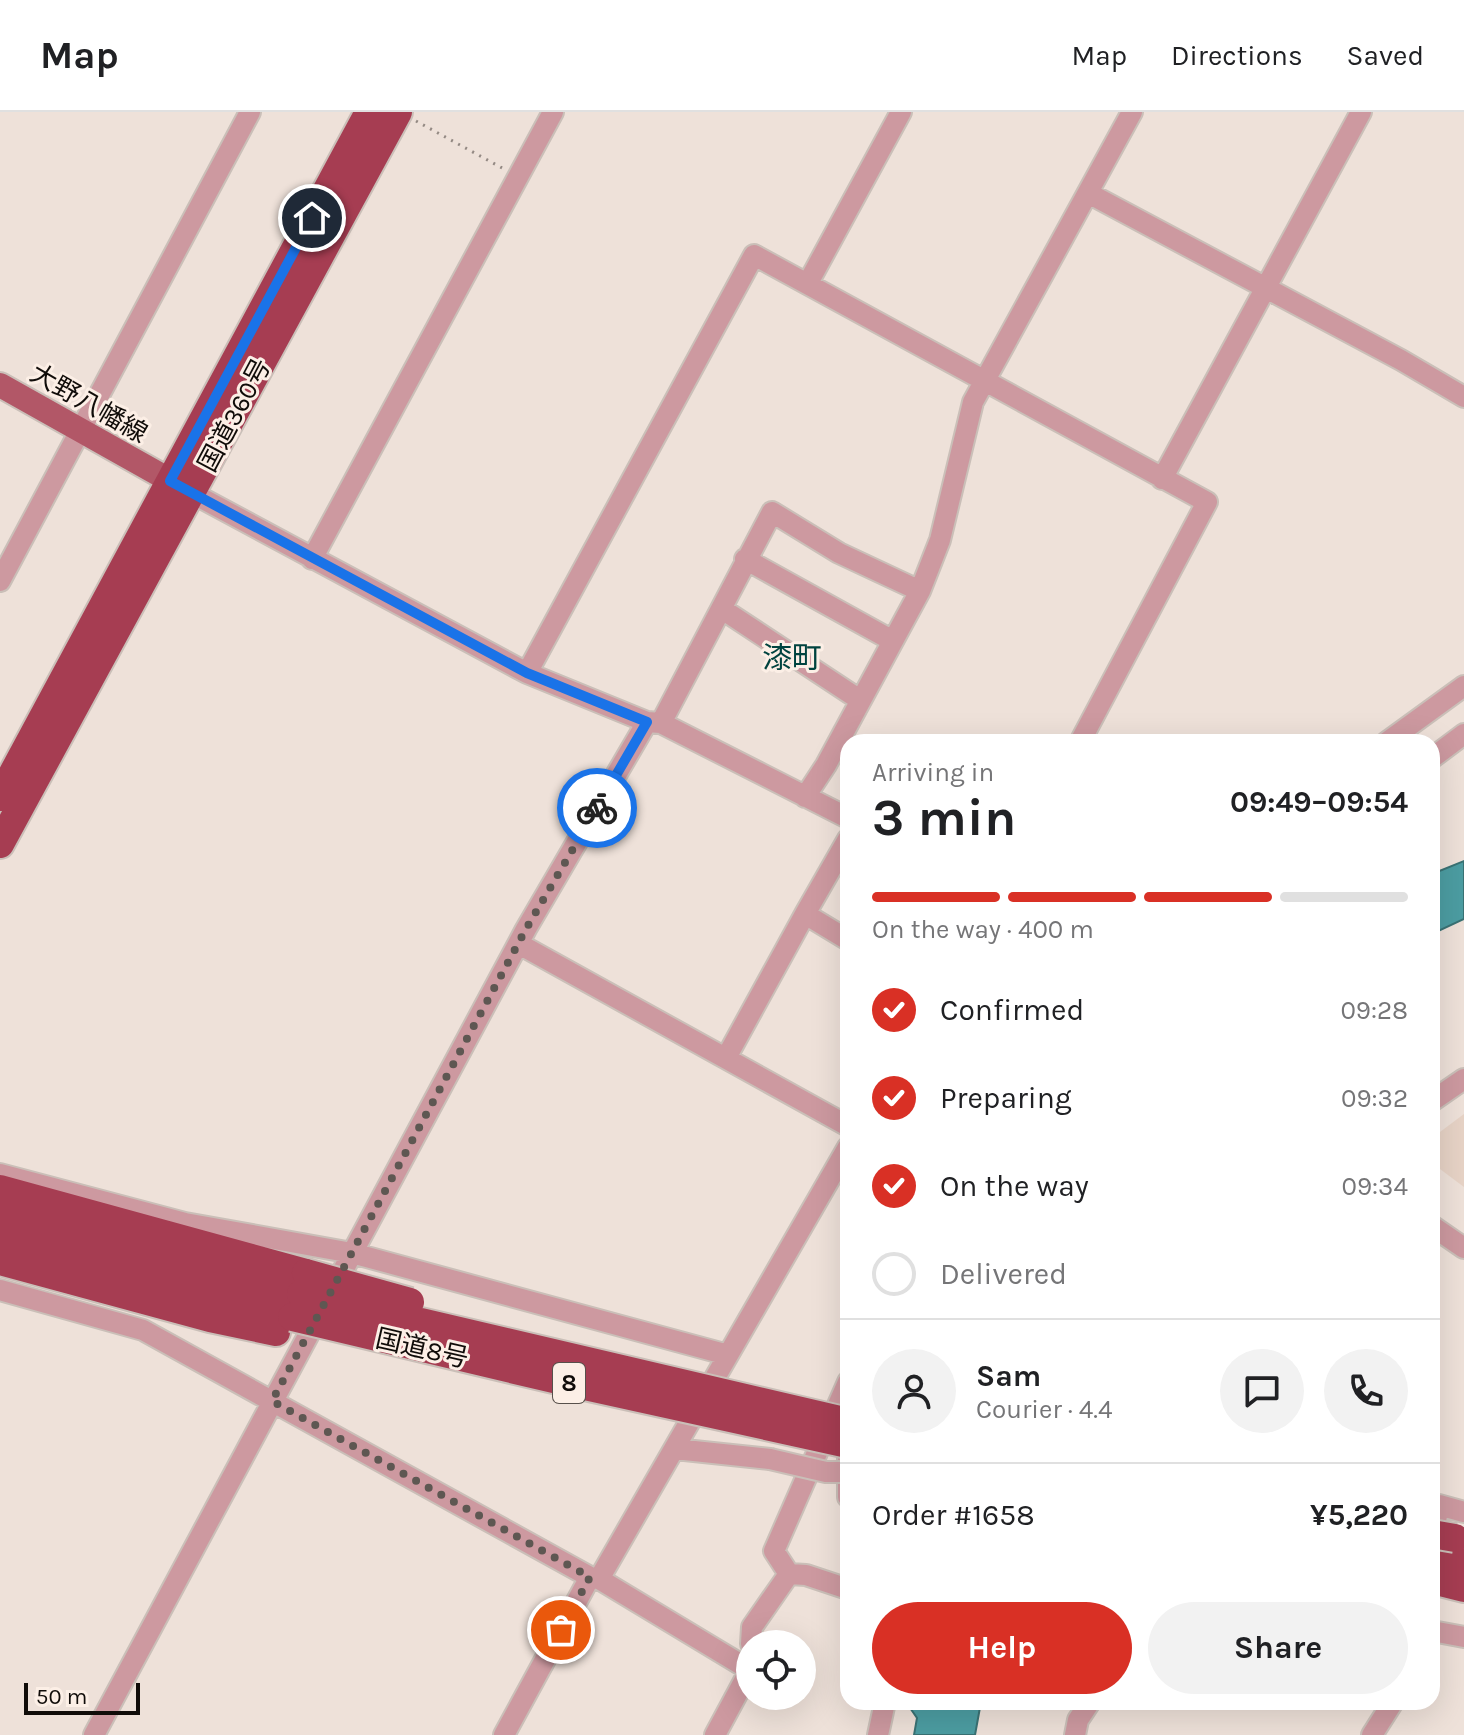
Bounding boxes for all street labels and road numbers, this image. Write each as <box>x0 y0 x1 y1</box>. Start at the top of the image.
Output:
street label: 国道360号 <box>192 353 277 477</box>
street label: 大野八幡線 <box>25 358 153 449</box>
street label: 国道8号 <box>373 1323 471 1374</box>
road number: 8 <box>553 1363 585 1403</box>

